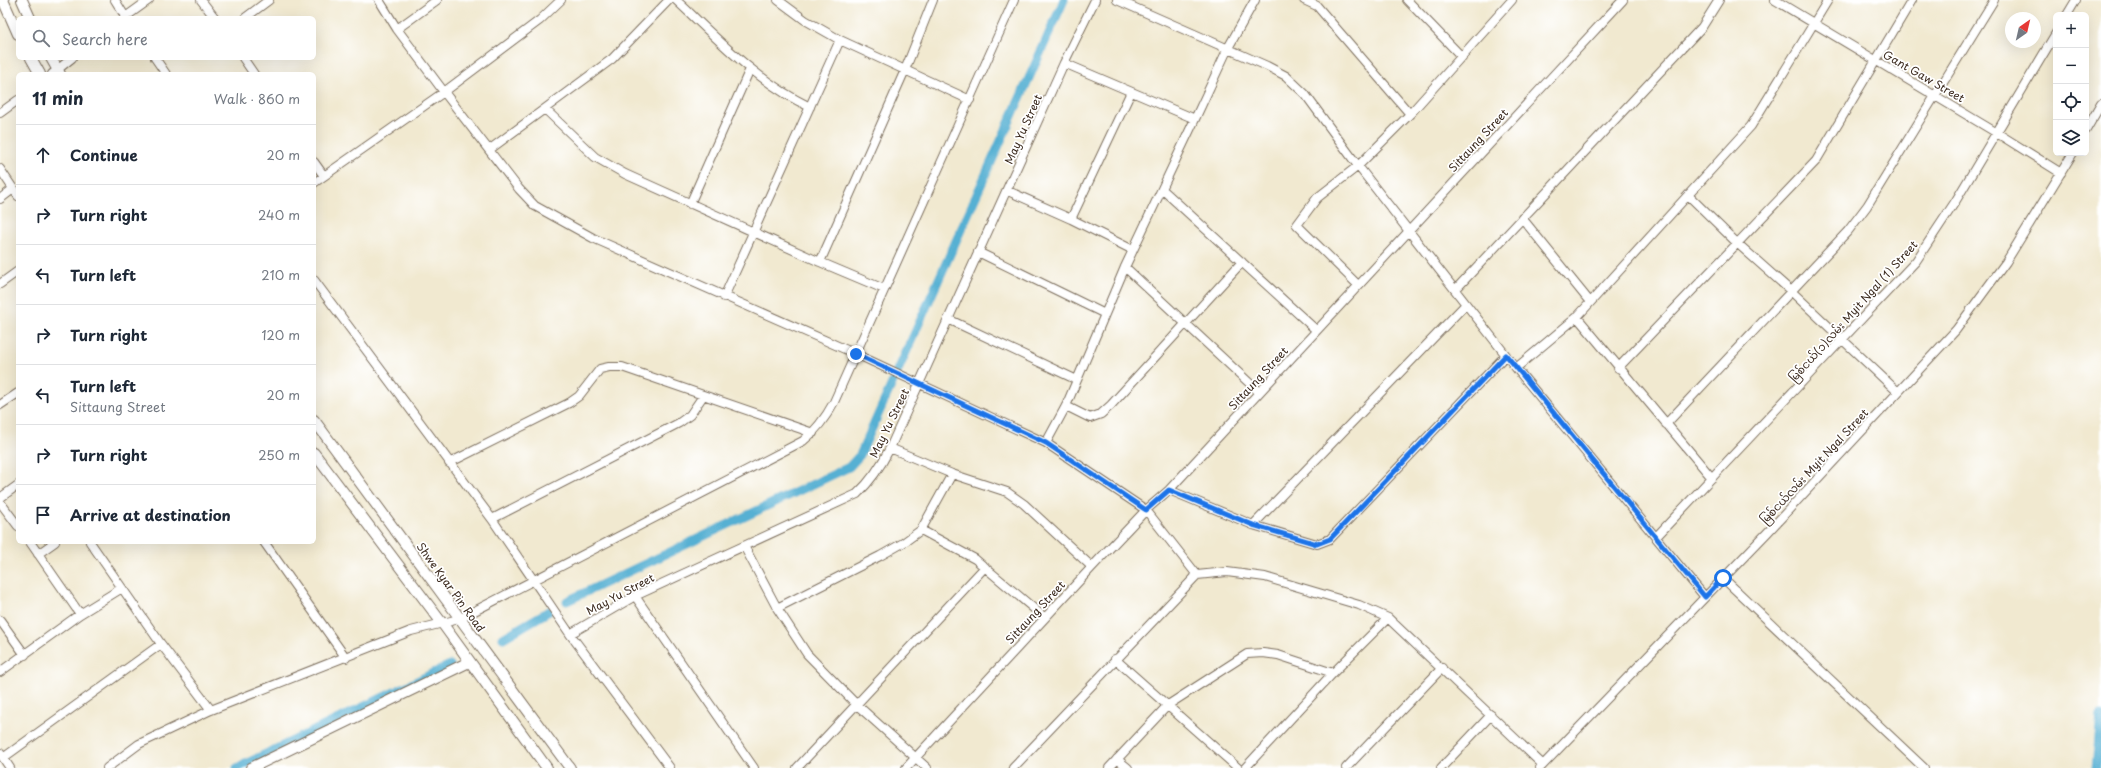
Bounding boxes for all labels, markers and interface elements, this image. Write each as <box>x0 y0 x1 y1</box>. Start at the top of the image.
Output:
north arrow <box>2005 12 2041 48</box>
map controls <box>2053 12 2089 156</box>
button: + <box>2053 12 2089 48</box>
search box <box>16 16 316 60</box>
icon: search <box>30 27 52 49</box>
text: Search here <box>62 27 148 50</box>
street label: Gant Gaw Street <box>1880 46 1968 107</box>
button: − <box>2053 48 2089 84</box>
button: locate <box>2053 84 2089 120</box>
text: 11 min <box>32 85 84 111</box>
text: Walk · 860 m <box>214 89 300 108</box>
street label: May Yu Street <box>1000 91 1046 167</box>
street label: Sittaung Street <box>1444 104 1512 175</box>
button: layers <box>2053 120 2089 156</box>
text: Continue <box>70 143 138 166</box>
icon: ahead <box>32 144 54 166</box>
text: 20 m <box>266 145 300 164</box>
text: Turn right <box>70 203 147 226</box>
icon: right <box>32 204 54 226</box>
text: 240 m <box>258 205 300 224</box>
street label: မြစ်ငယ်(၁)လမ်း Myit Ngal (1) Street <box>1785 236 1922 386</box>
text: Turn left <box>70 263 136 286</box>
icon: left <box>32 264 54 286</box>
text: 210 m <box>261 265 300 284</box>
text: Turn right <box>70 323 147 346</box>
icon: right <box>32 324 54 346</box>
text: 120 m <box>261 325 300 344</box>
street label: Sittaung Street <box>1224 342 1292 413</box>
route end <box>847 345 865 363</box>
text: Turn left <box>70 374 136 397</box>
icon: left <box>32 384 54 406</box>
text: 20 m <box>266 385 300 404</box>
street label: May Yu Street <box>865 385 913 460</box>
text: Sittaung Street <box>70 397 166 416</box>
street label: မြစ်ငယ်လမ်း Myit Ngal Street <box>1756 404 1873 528</box>
text: Turn right <box>70 443 147 466</box>
icon: right <box>32 444 54 466</box>
text: 250 m <box>258 445 300 464</box>
text: Arrive at destination <box>70 503 231 526</box>
icon: arrive <box>32 504 54 526</box>
street label: Shwe Kyar Pin Road <box>413 539 489 635</box>
street label: May Yu Street <box>583 569 658 619</box>
route start <box>1714 569 1732 587</box>
street label: Sittaung Street <box>1001 576 1069 647</box>

